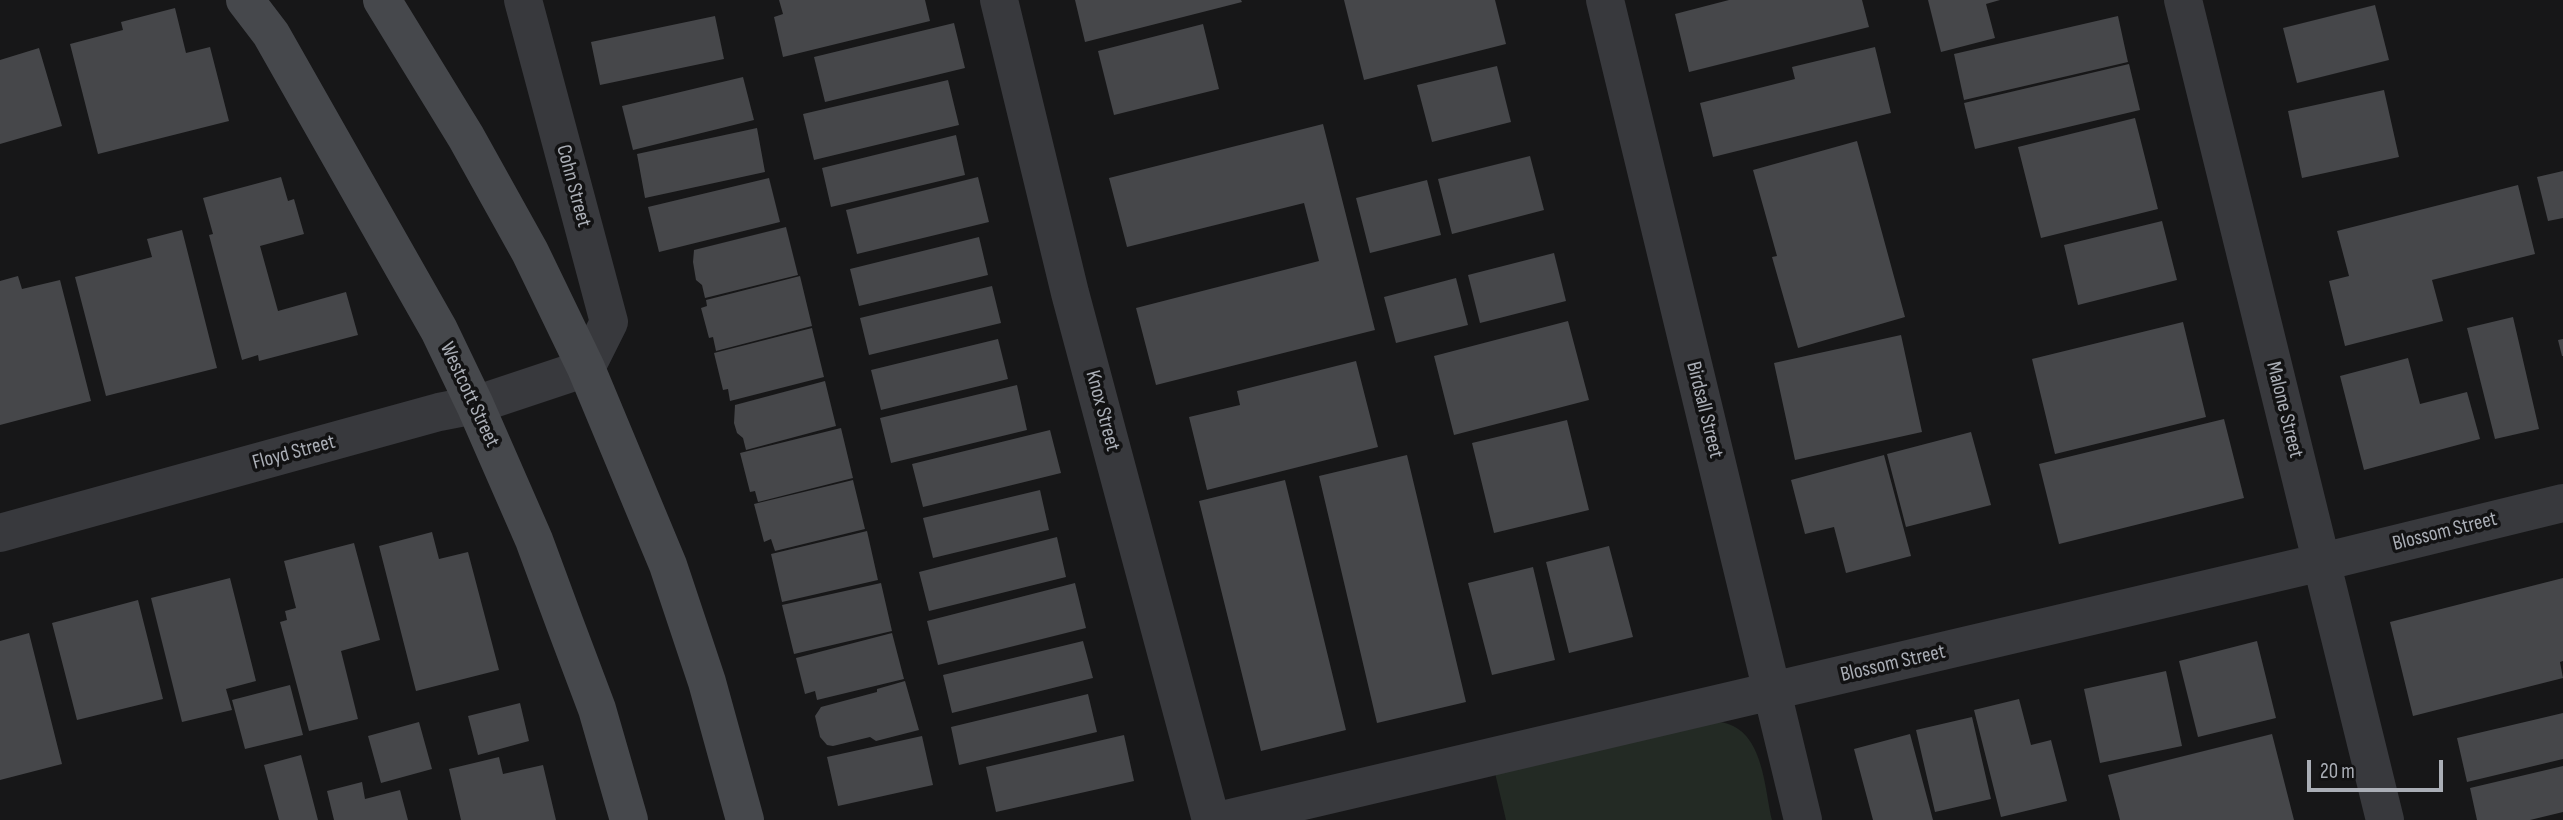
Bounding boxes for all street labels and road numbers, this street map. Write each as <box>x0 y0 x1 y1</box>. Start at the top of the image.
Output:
street label: Cohn Street <box>550 142 596 230</box>
street label: Westcott Street <box>434 338 504 452</box>
street label: Birdsall Street <box>1680 359 1728 461</box>
street label: Malone Street <box>2260 359 2308 461</box>
street label: Knox Street <box>1079 368 1125 454</box>
street label: Floyd Street <box>250 430 338 476</box>
street label: Blossom Street <box>2390 507 2500 557</box>
street label: Blossom Street <box>1838 640 1948 688</box>

